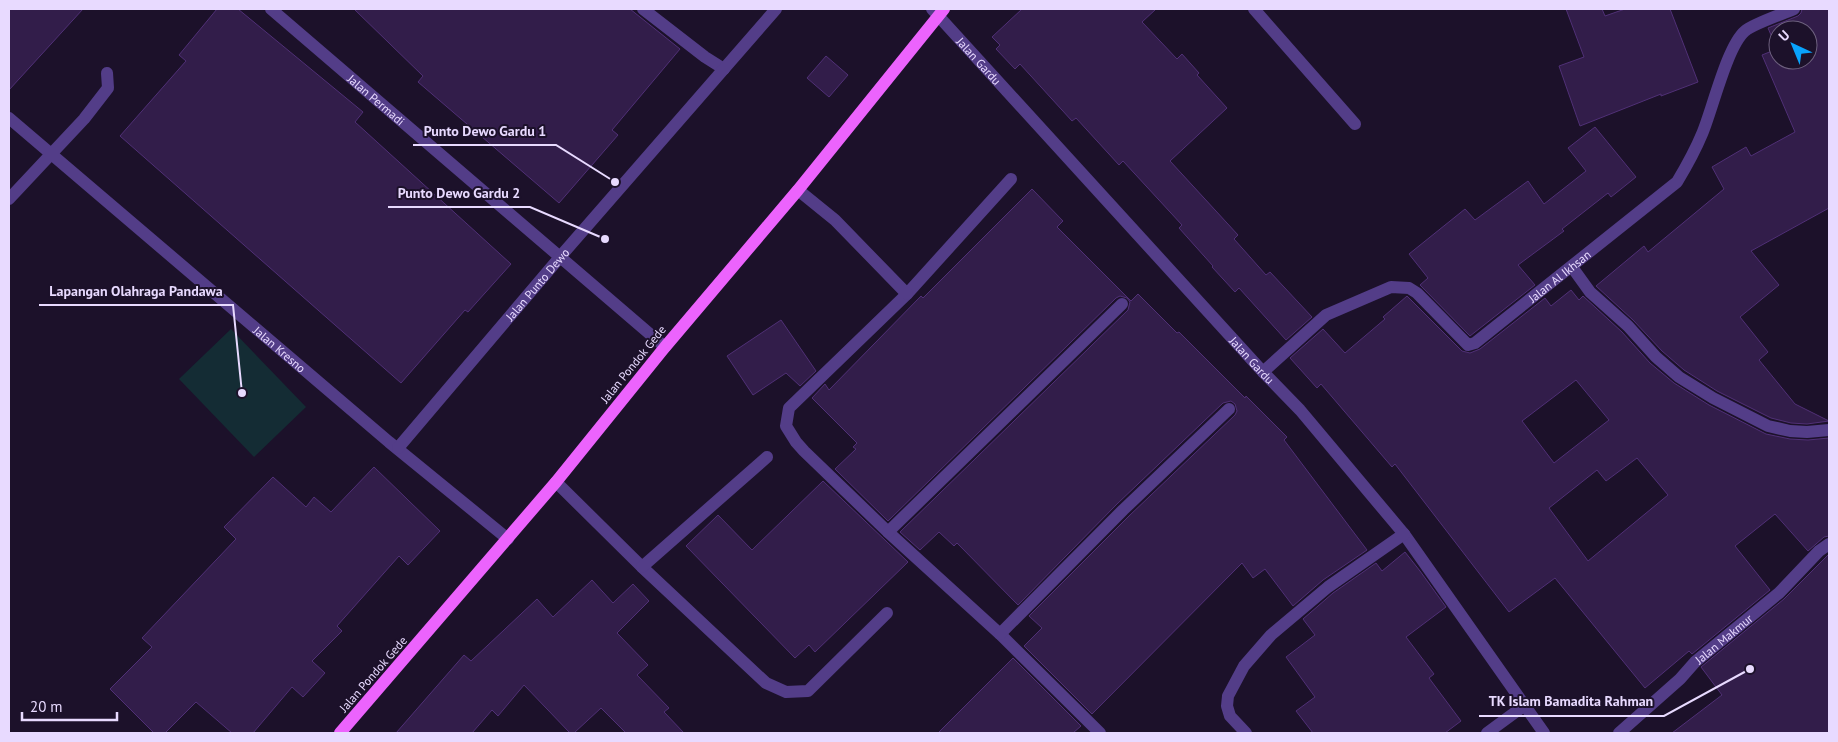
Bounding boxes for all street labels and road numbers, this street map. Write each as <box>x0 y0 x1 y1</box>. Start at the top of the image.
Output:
street label: Jalan Gardu <box>953 33 1005 88</box>
street label: Jalan Permadi <box>344 70 408 128</box>
street label: Jalan Punto Dewo <box>501 245 572 324</box>
street label: Jalan Al Ikhsan <box>1524 246 1593 306</box>
street label: Jalan Kresno <box>250 322 309 375</box>
street label: Jalan Pondok Gede <box>597 322 669 407</box>
street label: Jalan Gardu <box>1226 332 1278 387</box>
street label: Jalan Makmur <box>1691 611 1755 667</box>
street label: Jalan Pondok Gede <box>335 633 410 716</box>

